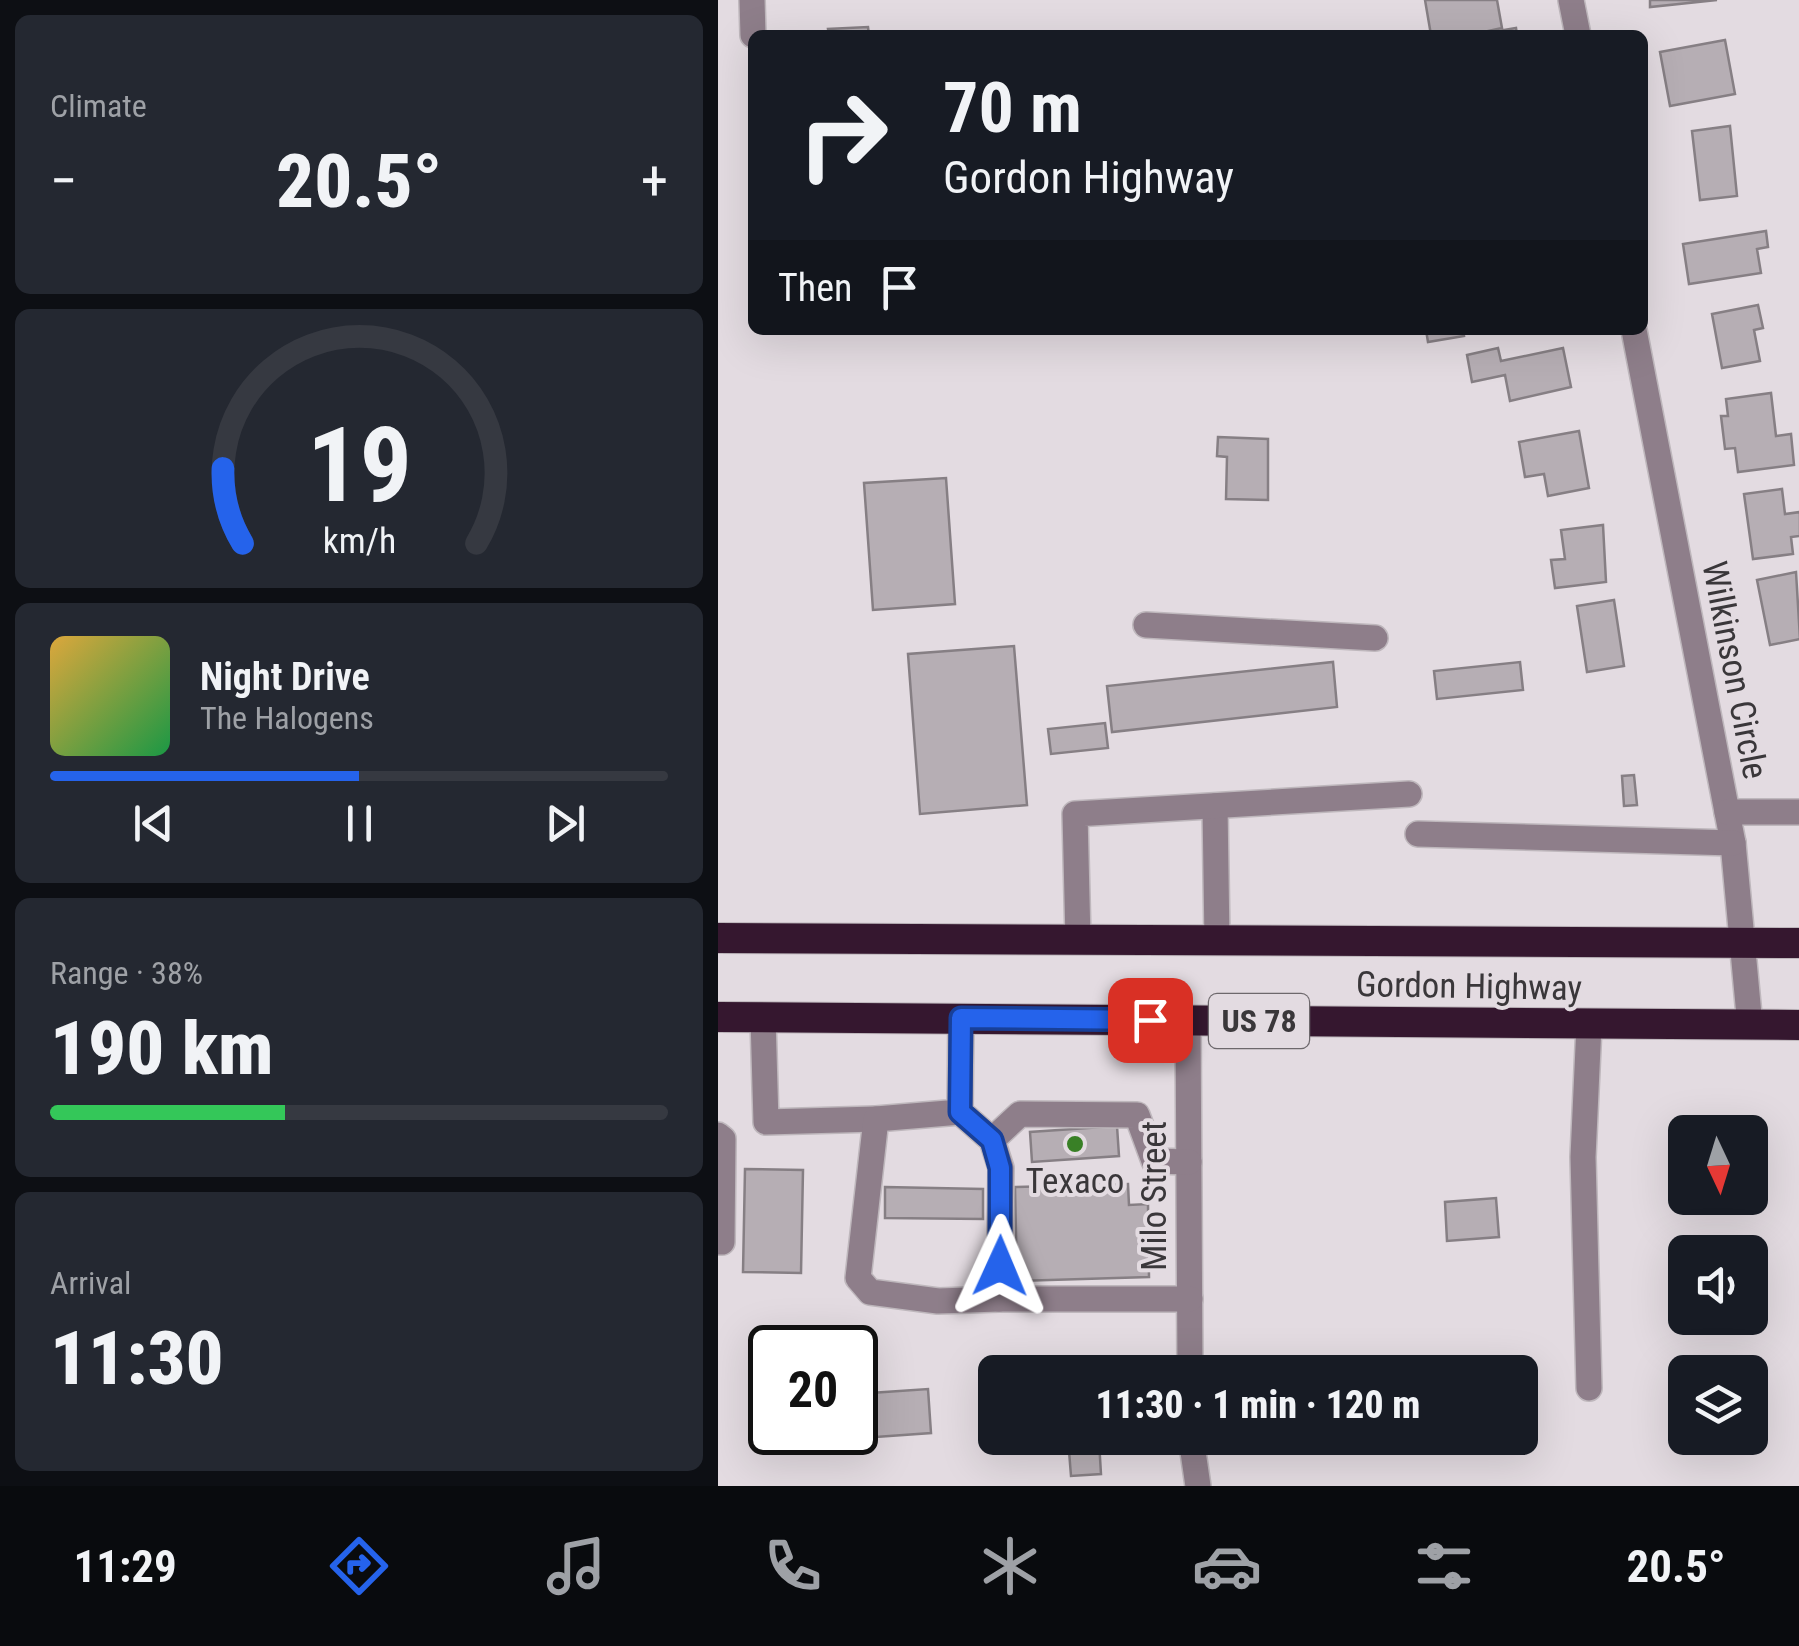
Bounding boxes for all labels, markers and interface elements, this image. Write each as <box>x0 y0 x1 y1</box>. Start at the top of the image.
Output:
text: 70 m <box>943 67 1082 149</box>
icon: right <box>778 70 908 200</box>
text: Climate <box>50 87 147 125</box>
text: 20.5° <box>276 137 442 225</box>
text: − <box>50 149 78 213</box>
text: + <box>641 149 668 213</box>
text: Gordon Highway <box>943 151 1234 204</box>
icon: arrive <box>872 260 927 315</box>
text: Then <box>778 266 852 310</box>
text: 19 <box>306 405 412 526</box>
text: km/h <box>322 520 396 562</box>
street label: Wilkinson Circle <box>1693 558 1776 782</box>
text: Night Drive <box>200 655 370 699</box>
text: The Halogens <box>200 699 374 737</box>
icon: previous <box>126 796 181 851</box>
icon: pause <box>332 796 387 851</box>
icon: next <box>538 796 593 851</box>
text: Range · 38% <box>50 954 203 992</box>
street label: Gordon Highway <box>1356 964 1582 1009</box>
pin <box>1108 978 1193 1063</box>
icon: arrive <box>1123 993 1178 1048</box>
road number: US 78 <box>1209 994 1309 1048</box>
text: 190 km <box>50 1004 273 1092</box>
north arrow <box>1668 1115 1768 1215</box>
map controls <box>1668 1115 1768 1455</box>
street label: Milo Street <box>1134 1121 1175 1271</box>
marker: Texaco <box>1064 1133 1086 1155</box>
place label: Texaco <box>1026 1161 1124 1202</box>
position arrow <box>948 1214 1052 1318</box>
button: sound <box>1668 1235 1768 1335</box>
text: Arrival <box>50 1264 131 1302</box>
text: 11:30 <box>50 1314 224 1402</box>
speed limit sign: 20 <box>748 1325 878 1455</box>
button: layers <box>1668 1355 1768 1455</box>
text: 11:30 · 1 min · 120 m <box>1096 1383 1420 1427</box>
icon: directions <box>324 1531 394 1601</box>
icon: music <box>541 1531 611 1601</box>
icon: phone <box>758 1531 828 1601</box>
icon: climate <box>975 1531 1045 1601</box>
icon: car <box>1192 1531 1262 1601</box>
icon: filters <box>1409 1531 1479 1601</box>
text: 11:29 <box>74 1540 177 1593</box>
text: 20.5° <box>1627 1540 1725 1593</box>

